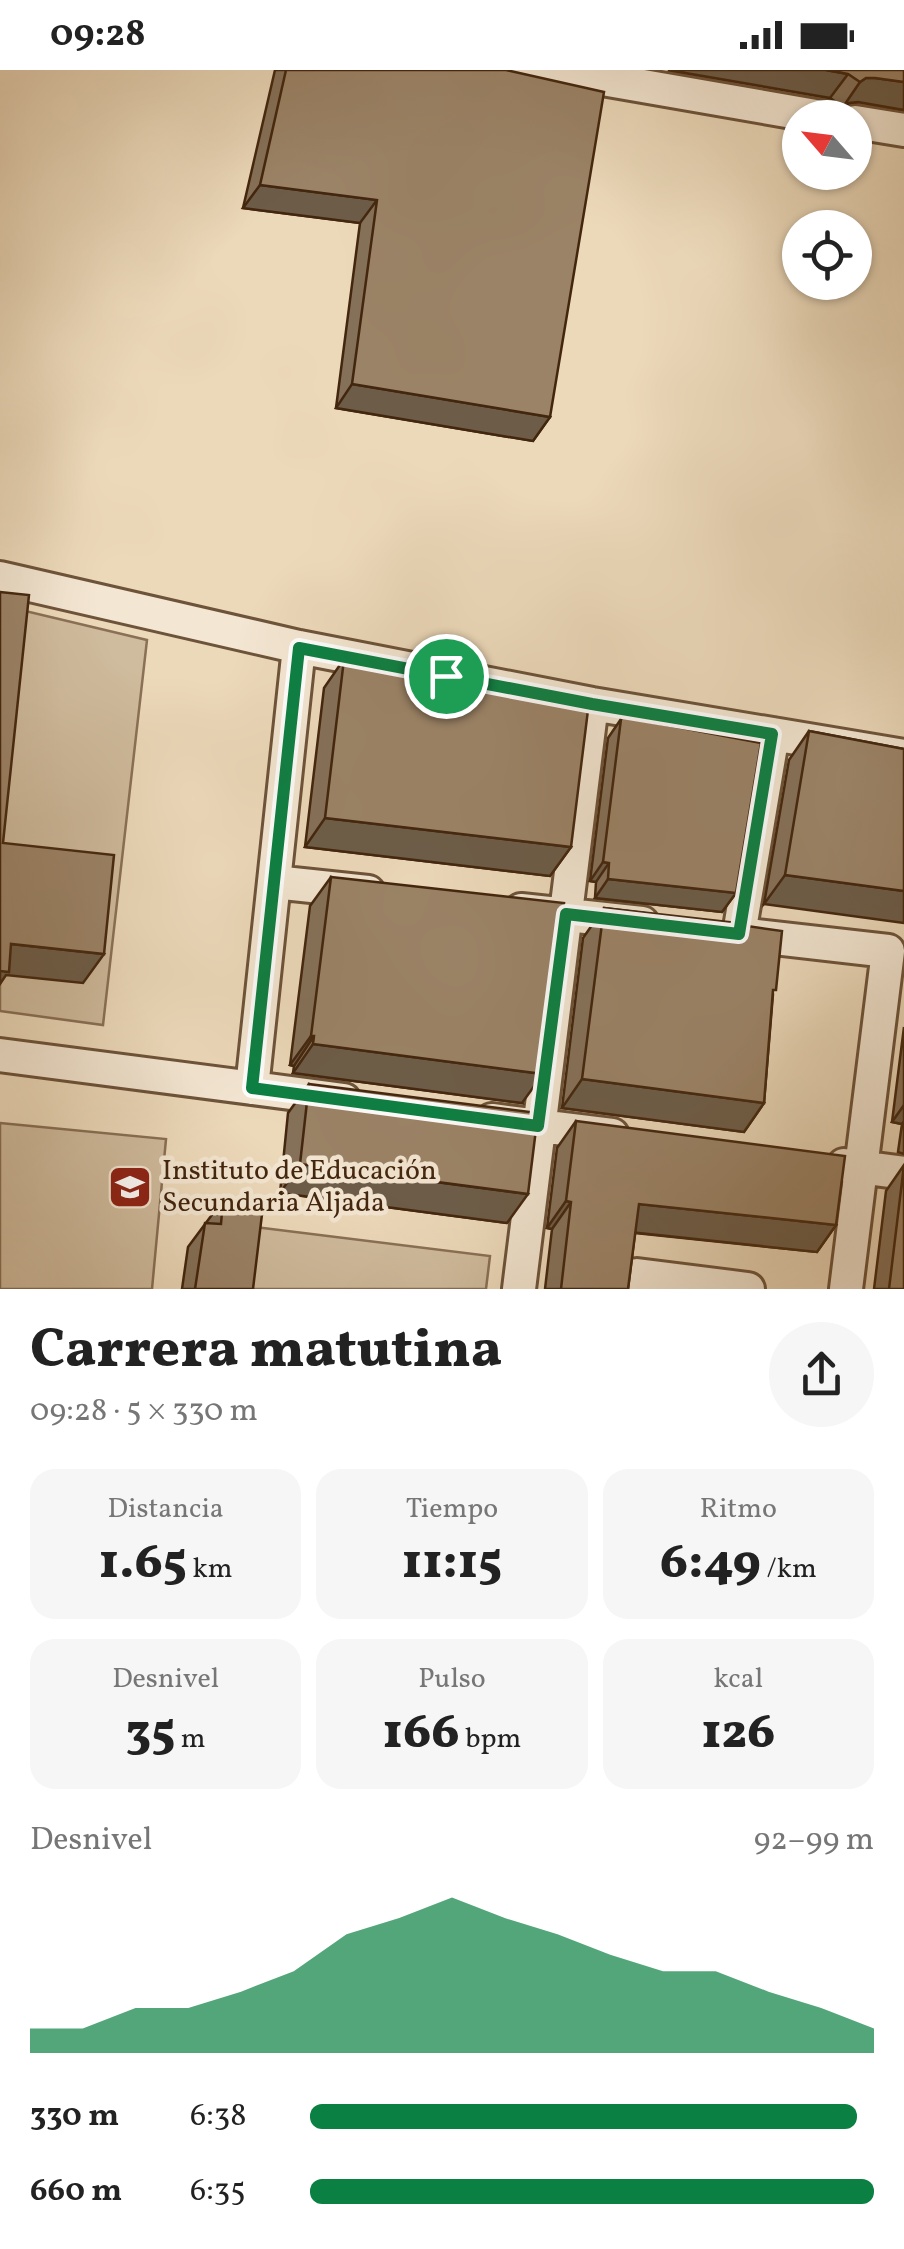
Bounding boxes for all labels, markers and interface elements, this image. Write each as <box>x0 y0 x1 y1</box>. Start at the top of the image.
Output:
text: 09:28 <box>50 9 146 62</box>
north arrow <box>782 100 872 190</box>
map controls <box>782 100 872 300</box>
button: locate <box>782 210 872 300</box>
pin <box>404 634 489 719</box>
icon: arrive <box>419 649 474 704</box>
place label: Instituto de Educación Secundaria Aljada <box>162 1152 437 1223</box>
school or university icon: Instituto de Educación Secundaria Aljada <box>107 1164 153 1210</box>
text: Carrera matutina <box>30 1314 502 1390</box>
button: share <box>769 1322 874 1427</box>
text: 09:28 · 5 × 330 m <box>30 1390 258 1434</box>
text: Distancia <box>108 1490 224 1529</box>
text: Tiempo <box>406 1490 498 1529</box>
text: Ritmo <box>700 1490 777 1529</box>
text: 1.65 <box>99 1529 187 1599</box>
text: 11:15 <box>402 1529 502 1599</box>
text: 6:49 <box>660 1529 761 1599</box>
text: km <box>187 1550 232 1589</box>
text: /km <box>761 1550 817 1589</box>
text: Desnivel <box>112 1660 219 1699</box>
text: Pulso <box>418 1660 486 1699</box>
text: kcal <box>713 1660 763 1699</box>
text: 35 <box>126 1699 175 1769</box>
text: 166 <box>383 1699 460 1769</box>
text: 126 <box>701 1699 775 1769</box>
text: m <box>175 1720 206 1759</box>
text: bpm <box>460 1720 521 1759</box>
text: Desnivel <box>30 1819 152 1863</box>
text: 92–99 m <box>754 1819 874 1863</box>
text: 330 m <box>30 2095 119 2139</box>
text: 6:38 <box>190 2095 246 2139</box>
text: 660 m <box>30 2170 122 2214</box>
text: 6:35 <box>190 2170 246 2214</box>

